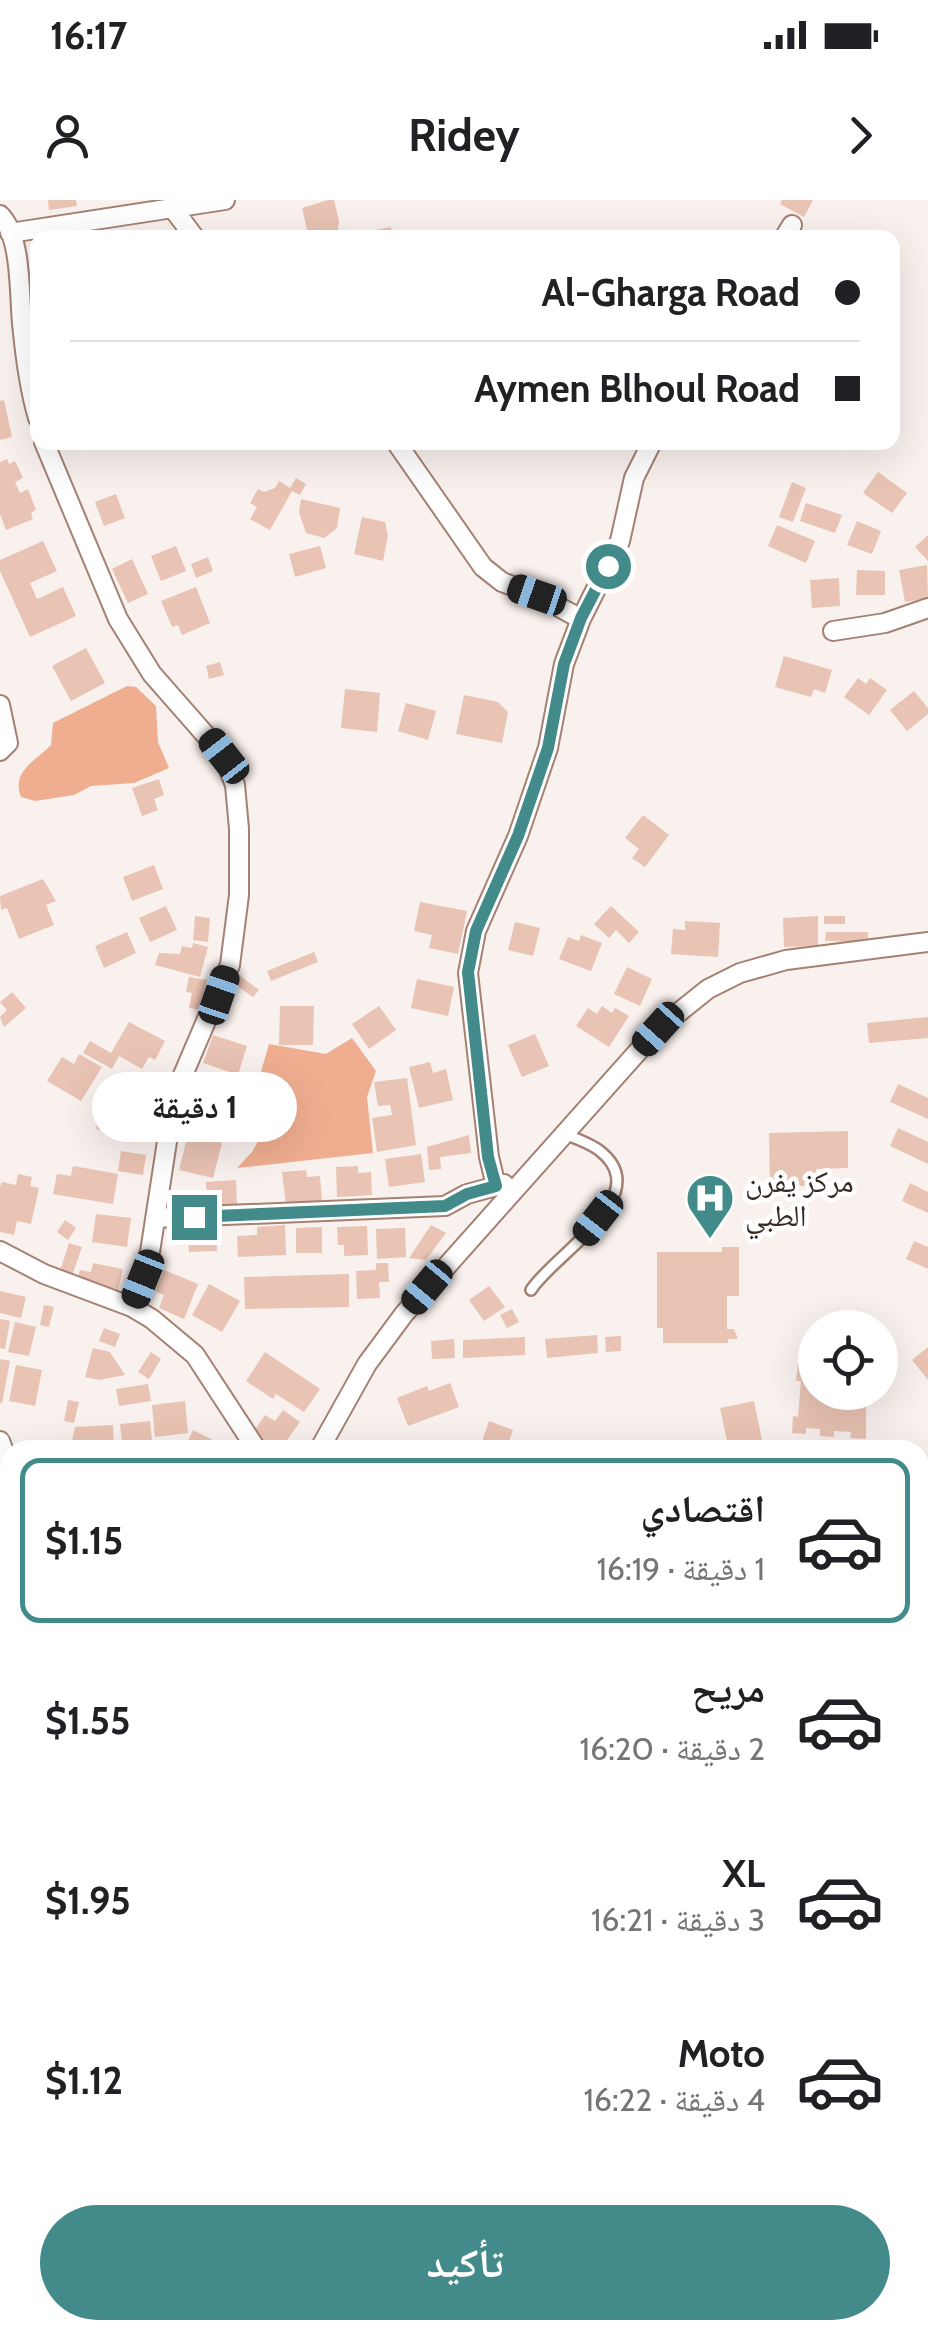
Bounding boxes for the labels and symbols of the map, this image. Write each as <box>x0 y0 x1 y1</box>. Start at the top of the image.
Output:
route start <box>586 544 631 589</box>
car <box>504 571 570 619</box>
car <box>194 723 254 789</box>
car <box>195 962 243 1028</box>
car <box>627 997 689 1061</box>
callout: 1 دقيقة <box>91 1072 296 1142</box>
place label: مركز يفرن الطبي <box>745 1163 854 1239</box>
hospital icon: مركز يفرن الطبي <box>684 1172 736 1240</box>
car <box>568 1185 628 1251</box>
route end <box>172 1195 217 1240</box>
car <box>118 1246 168 1312</box>
car <box>396 1254 458 1320</box>

